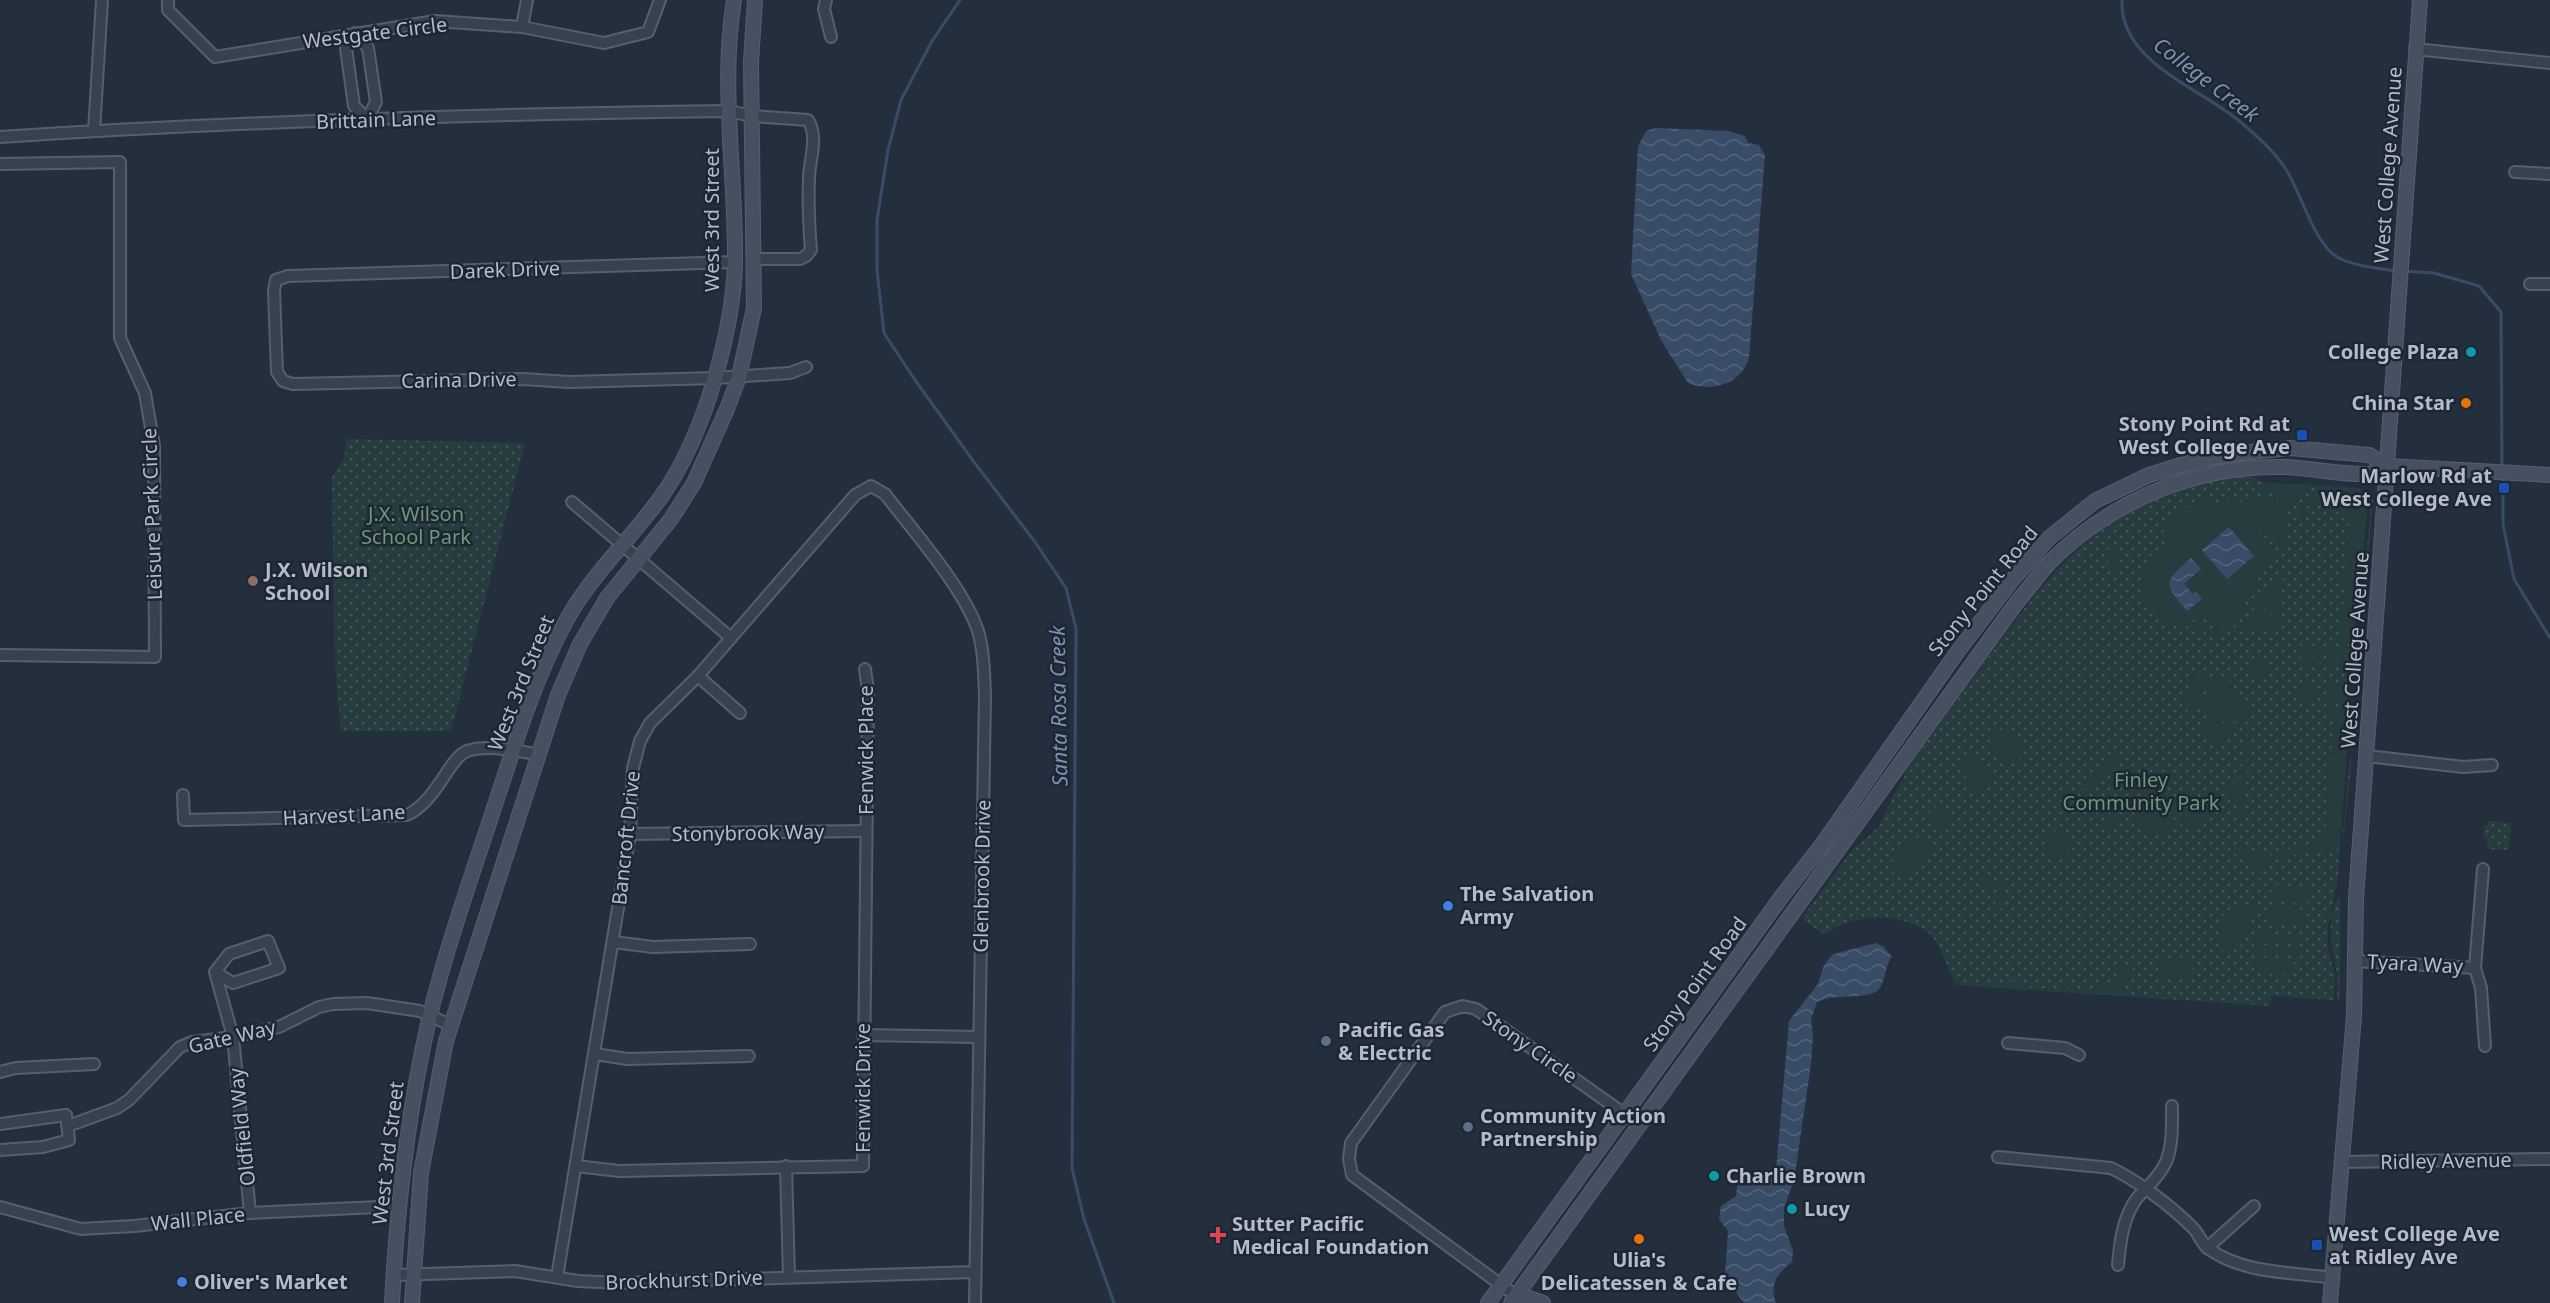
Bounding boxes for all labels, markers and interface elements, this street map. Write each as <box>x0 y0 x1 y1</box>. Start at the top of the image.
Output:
street label: Westgate Circle <box>301 10 449 55</box>
water label: College Creek <box>2148 30 2266 129</box>
street label: West College Avenue <box>2367 66 2408 264</box>
street label: Brittain Lane <box>315 104 436 135</box>
street label: West 3rd Street <box>698 148 725 292</box>
street label: Darek Drive <box>449 254 561 285</box>
place label: College Plaza <box>2328 338 2459 365</box>
marker: College Plaza <box>2464 345 2478 359</box>
street label: Carina Drive <box>401 365 517 394</box>
place label: China Star <box>2351 389 2454 416</box>
marker: China Star <box>2459 396 2473 410</box>
place label: Stony Point Rd at West College Ave <box>2119 410 2290 460</box>
street label: Leisure Park Circle <box>135 427 168 601</box>
marker: Stony Point Rd at West College Ave <box>2295 428 2309 442</box>
place label: Marlow Rd at West College Ave <box>2321 462 2492 512</box>
marker: Marlow Rd at West College Ave <box>2497 481 2511 495</box>
park label: J.X. Wilson School Park <box>361 500 471 550</box>
street label: Stony Point Road <box>1922 520 2044 661</box>
street label: West College Avenue <box>2334 551 2375 749</box>
place label: J.X. Wilson School <box>263 556 368 606</box>
marker: J.X. Wilson School <box>246 574 260 588</box>
street label: West 3rd Street <box>481 611 560 755</box>
water label: Santa Rosa Creek <box>1043 624 1073 787</box>
street label: Fenwick Place <box>852 685 879 815</box>
park label: Finley Community Park <box>2063 766 2220 816</box>
street label: Bancroft Drive <box>605 769 646 906</box>
street label: Harvest Lane <box>282 798 406 831</box>
street label: Glenbrook Drive <box>967 799 996 953</box>
street label: Stonybrook Way <box>671 818 825 847</box>
place label: The Salvation Army <box>1460 880 1594 930</box>
marker: The Salvation Army <box>1441 899 1455 913</box>
street label: Stony Point Road <box>1637 911 1753 1056</box>
street label: Tyara Way <box>2366 948 2464 980</box>
street label: Stony Circle <box>1478 1004 1583 1089</box>
street label: Gate Way <box>185 1013 279 1060</box>
place label: Pacific Gas & Electric <box>1338 1016 1444 1066</box>
street label: Fenwick Drive <box>849 1023 876 1153</box>
marker: Pacific Gas & Electric <box>1319 1034 1333 1048</box>
street label: Oldfield Way <box>222 1066 261 1187</box>
street label: West 3rd Street <box>365 1080 410 1226</box>
place label: Community Action Partnership <box>1480 1102 1666 1152</box>
marker: Community Action Partnership <box>1461 1120 1475 1134</box>
street label: Ridley Avenue <box>2380 1146 2512 1175</box>
place label: Charlie Brown <box>1726 1162 1866 1189</box>
marker: Charlie Brown <box>1707 1169 1721 1183</box>
place label: Lucy <box>1804 1195 1851 1222</box>
street label: Wall Place <box>150 1200 246 1237</box>
marker: Lucy <box>1785 1202 1799 1216</box>
place label: Sutter Pacific Medical Foundation <box>1232 1210 1429 1260</box>
place label: West College Ave at Ridley Ave <box>2329 1220 2500 1270</box>
marker: Sutter Pacific Medical Foundation <box>1209 1226 1227 1244</box>
marker: Ulia's Delicatessen & Cafe <box>1632 1232 1646 1246</box>
marker: West College Ave at Ridley Ave <box>2310 1238 2324 1252</box>
place label: Ulia's Delicatessen & Cafe <box>1541 1246 1737 1296</box>
street label: Brockhurst Drive <box>605 1263 763 1296</box>
place label: Oliver's Market <box>194 1268 348 1295</box>
marker: Oliver's Market <box>175 1275 189 1289</box>

